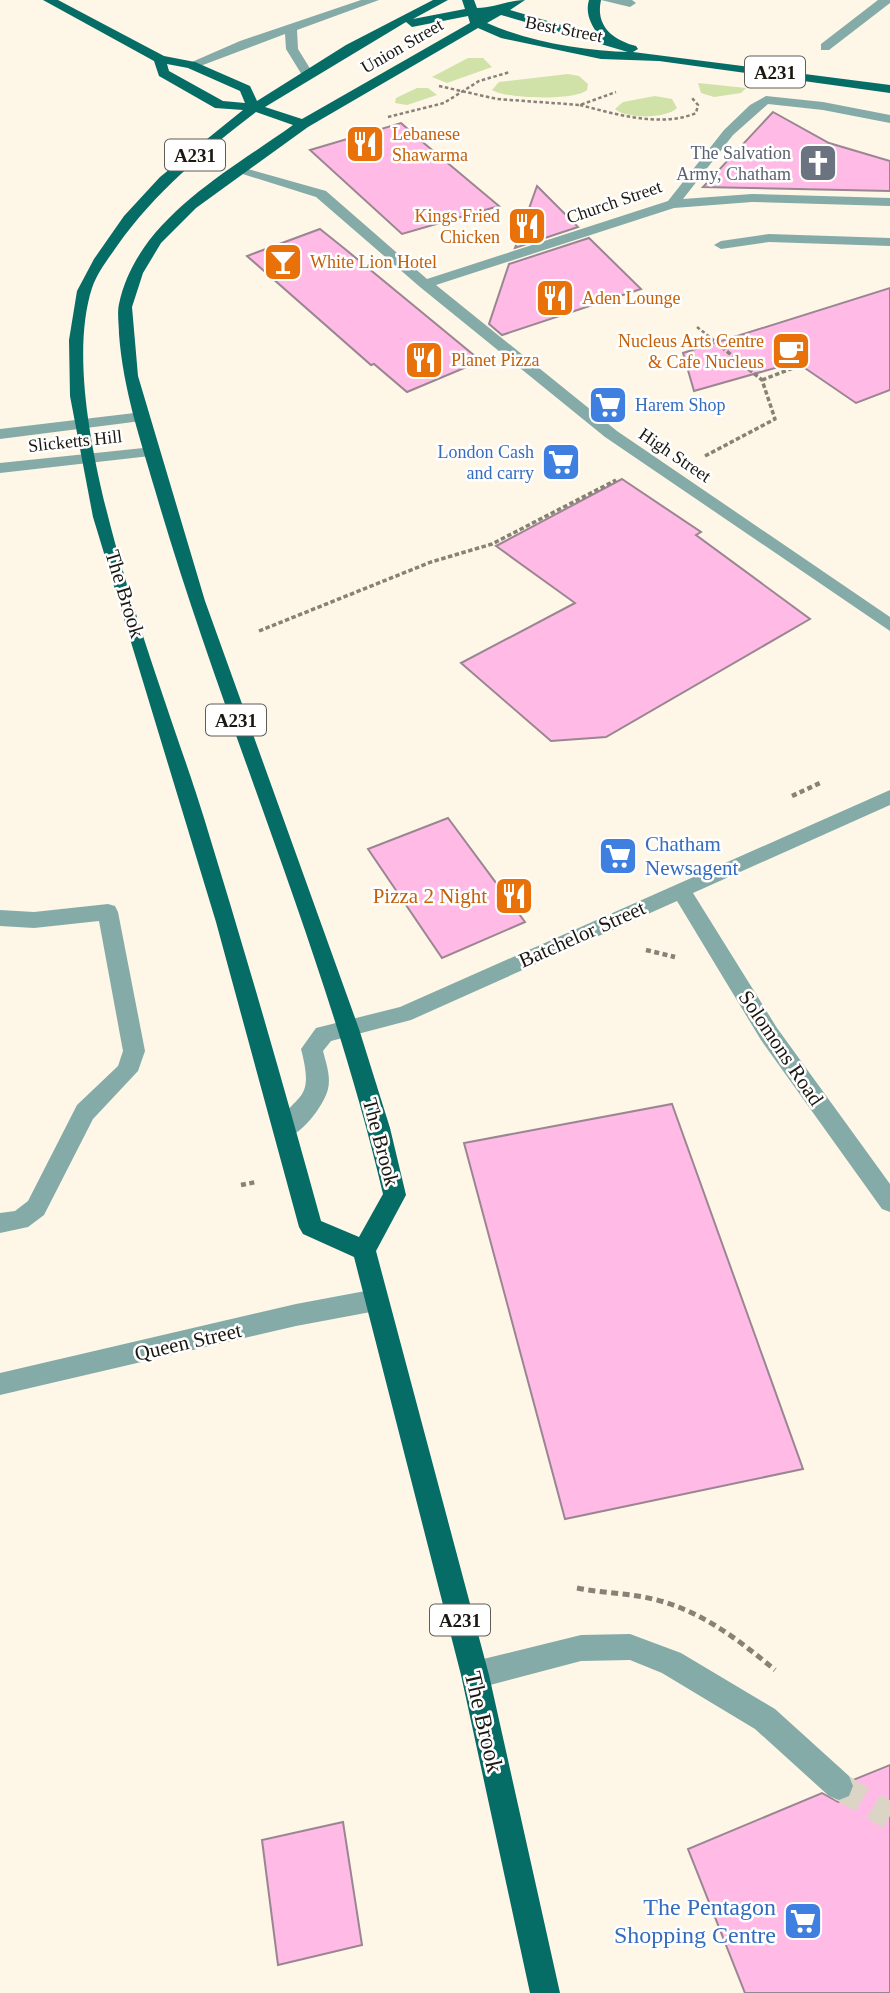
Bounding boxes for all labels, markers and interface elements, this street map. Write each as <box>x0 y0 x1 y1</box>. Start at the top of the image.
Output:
street label: Best Street <box>524 12 604 46</box>
street label: Union Street <box>357 14 447 78</box>
road number: A231 <box>745 57 805 88</box>
restaurant icon: Lebanese Shawarma <box>344 123 386 165</box>
place label: Lebanese Shawarma <box>392 124 468 165</box>
road number: A231 <box>165 140 225 170</box>
church icon: The Salvation Army, Chatham <box>797 142 839 184</box>
place label: The Salvation Army, Chatham <box>676 143 791 184</box>
street label: Church Street <box>564 176 664 228</box>
restaurant icon: Kings Fried Chicken <box>506 205 548 247</box>
place label: Kings Fried Chicken <box>415 206 500 247</box>
bar icon: White Lion Hotel <box>262 241 304 283</box>
place label: White Lion Hotel <box>310 252 437 272</box>
restaurant icon: Aden Lounge <box>534 277 576 319</box>
place label: Aden Lounge <box>582 288 680 308</box>
cafe icon: Nucleus Arts Centre & Cafe Nucleus <box>770 330 812 372</box>
place label: Nucleus Arts Centre & Cafe Nucleus <box>618 331 764 372</box>
restaurant icon: Planet Pizza <box>403 339 445 381</box>
place label: Planet Pizza <box>451 350 539 370</box>
supermarket icon: Harem Shop <box>587 384 629 426</box>
place label: Harem Shop <box>635 395 725 415</box>
street label: High Street <box>635 424 715 486</box>
street label: Slicketts Hill <box>27 426 123 456</box>
supermarket icon: London Cash and carry <box>540 441 582 483</box>
place label: London Cash and carry <box>438 442 534 483</box>
street label: The Brook <box>100 547 150 641</box>
road number: A231 <box>206 705 266 736</box>
place label: Chatham Newsagent <box>645 832 738 880</box>
supermarket icon: Chatham Newsagent <box>597 835 639 877</box>
restaurant icon: Pizza 2 Night <box>493 875 535 917</box>
place label: Pizza 2 Night <box>373 884 487 908</box>
street label: Batchelor Street <box>515 895 649 973</box>
street label: Solomons Road <box>734 986 829 1110</box>
street label: The Brook <box>358 1095 404 1189</box>
street label: Queen Street <box>132 1318 244 1366</box>
road number: A231 <box>430 1604 490 1636</box>
street label: The Brook <box>460 1669 508 1775</box>
place label: The Pentagon Shopping Centre <box>614 1894 776 1948</box>
supermarket icon: The Pentagon Shopping Centre <box>782 1900 824 1942</box>

